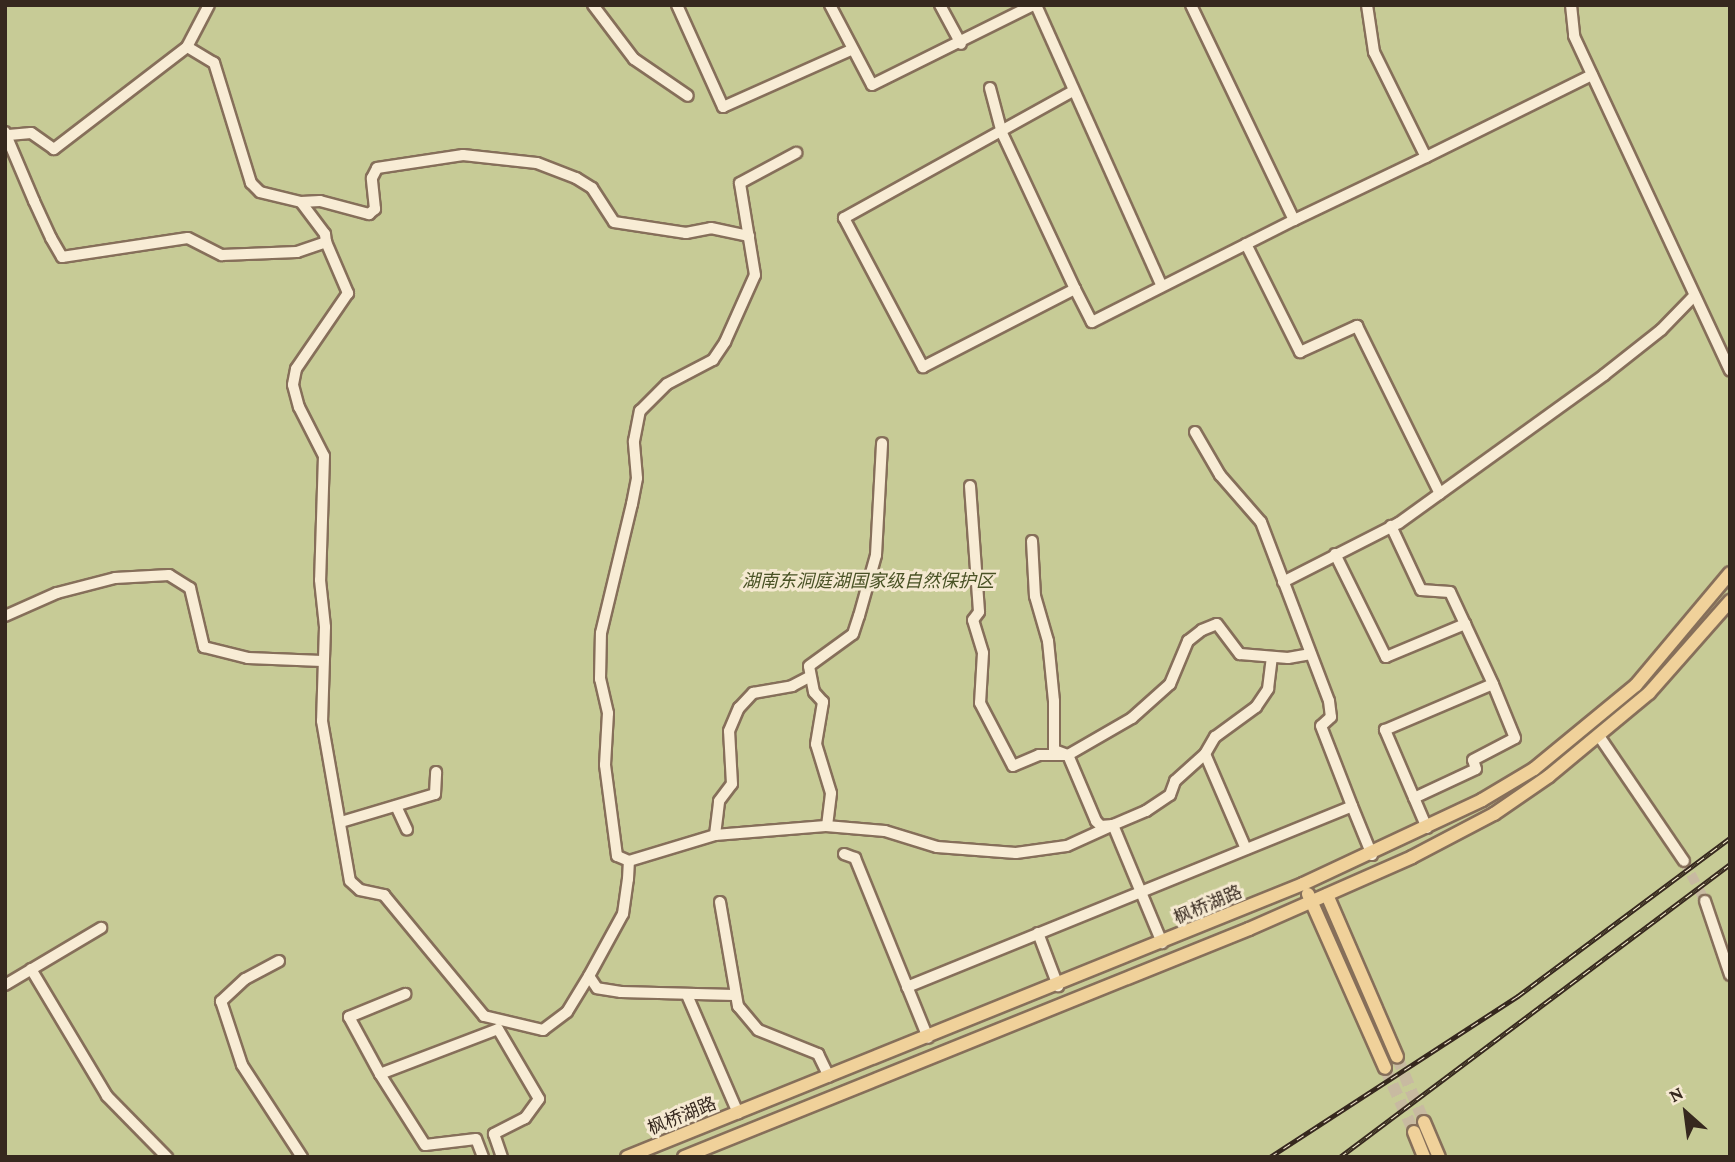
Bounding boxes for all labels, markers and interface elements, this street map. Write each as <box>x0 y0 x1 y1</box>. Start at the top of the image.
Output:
park label: 湖南东洞庭湖国家级自然保护区 <box>742 570 994 592</box>
street label: 枫桥湖路 <box>1171 881 1245 929</box>
north arrow <box>1651 1078 1721 1148</box>
text: N <box>1665 1082 1687 1106</box>
street label: 枫桥湖路 <box>645 1093 719 1139</box>

